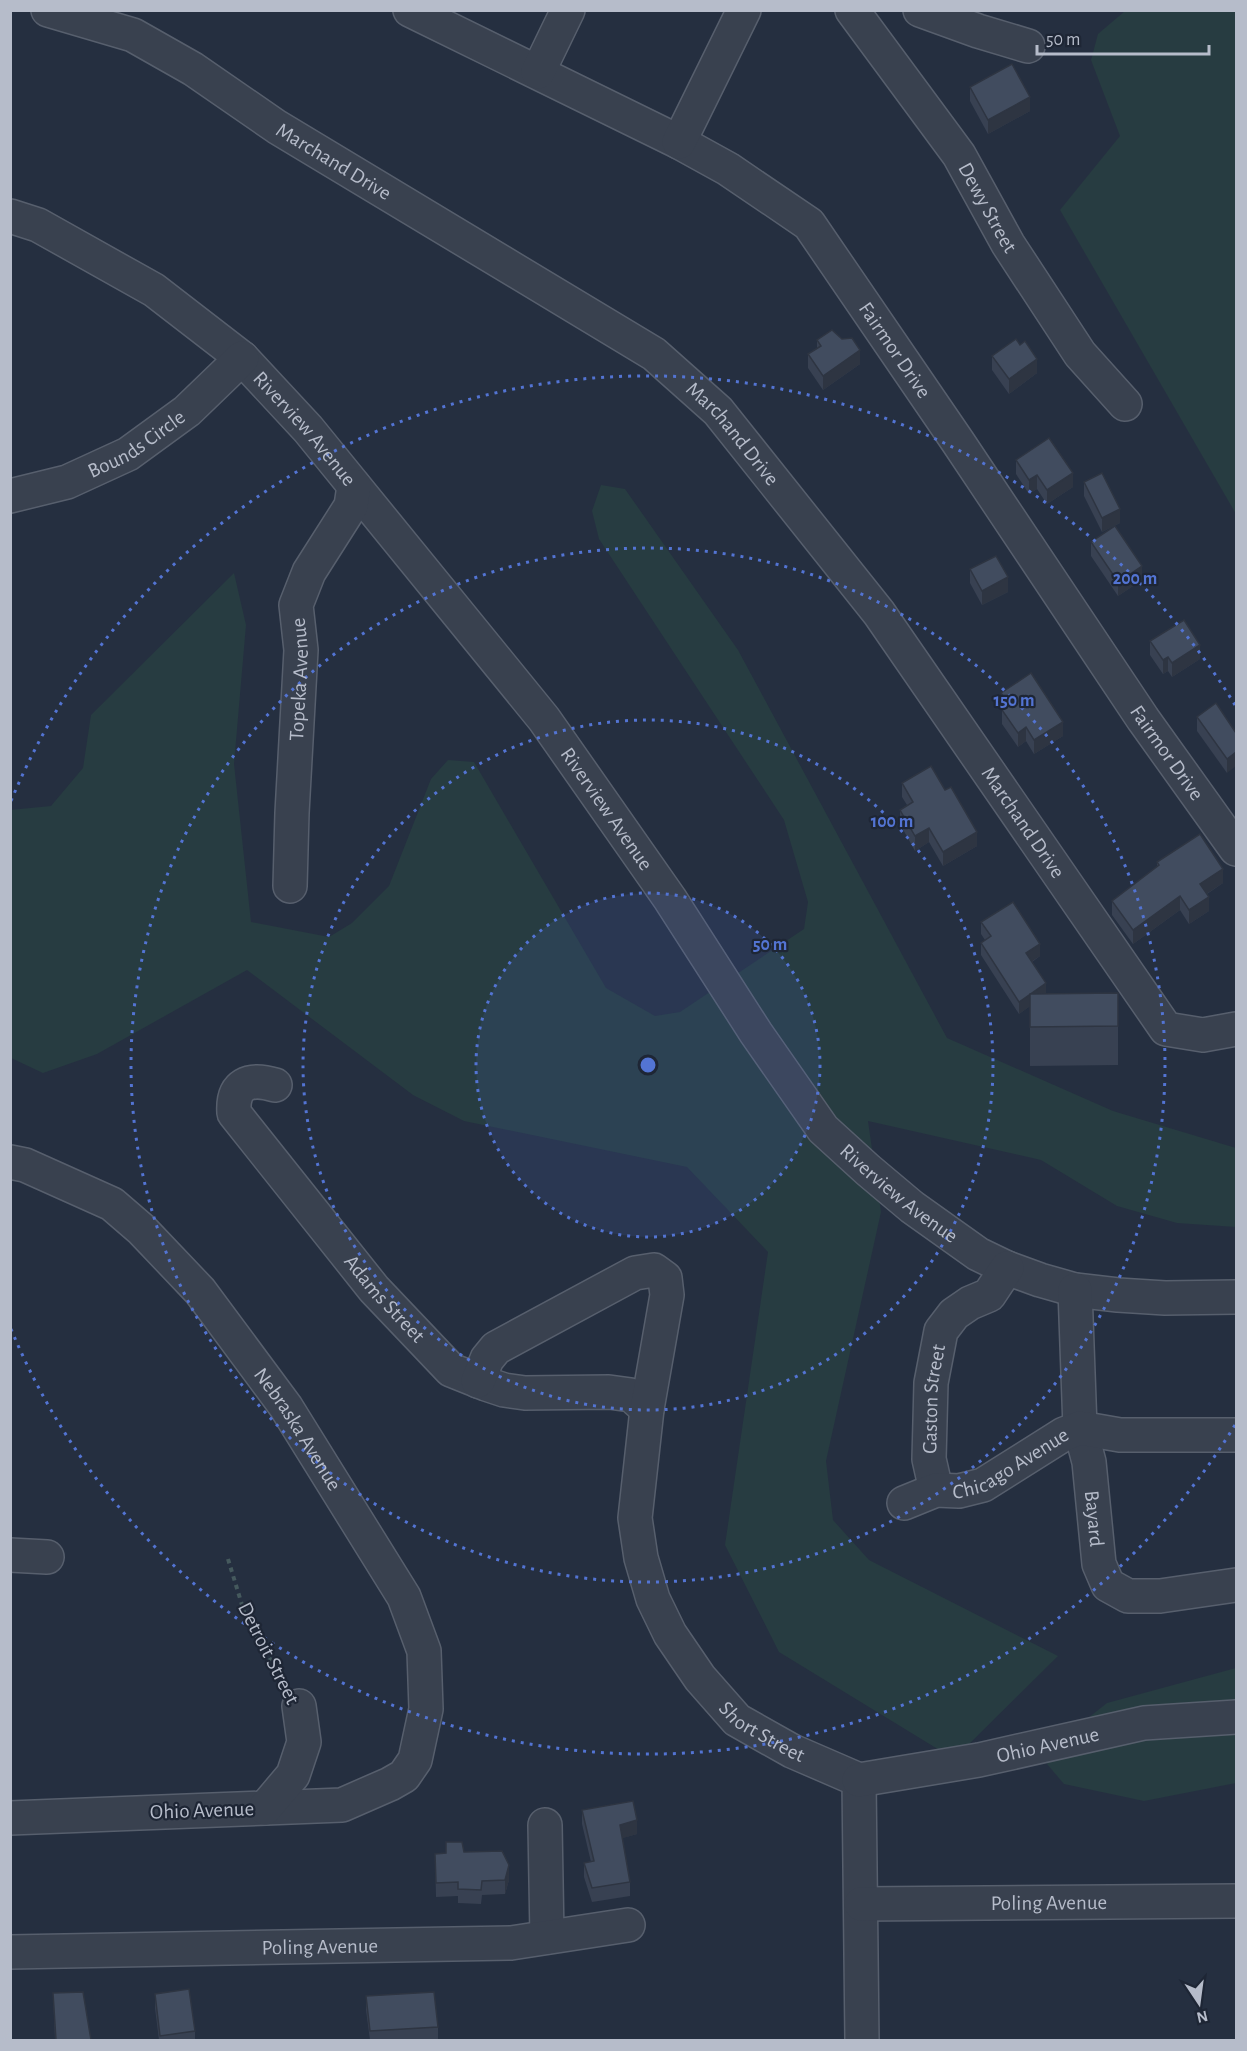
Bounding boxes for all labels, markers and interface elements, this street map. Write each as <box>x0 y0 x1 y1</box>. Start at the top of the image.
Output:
scale bar <box>1037 18 1210 56</box>
text: 50 m <box>1046 31 1080 49</box>
street label: Marchand Drive <box>272 119 395 204</box>
street label: Dewy Street <box>954 159 1021 257</box>
street label: Fairmor Drive <box>855 298 935 402</box>
street label: Riverview Avenue <box>249 367 360 490</box>
street label: Marchand Drive <box>682 378 783 490</box>
street label: Bounds Circle <box>85 406 189 482</box>
text: 200 m <box>1113 570 1157 588</box>
street label: Topeka Avenue <box>286 617 312 741</box>
text: 150 m <box>994 692 1034 710</box>
street label: Fairmor Drive <box>1126 702 1207 804</box>
street label: Riverview Avenue <box>556 744 656 874</box>
street label: Marchand Drive <box>977 763 1069 882</box>
text: 100 m <box>871 813 913 831</box>
text: 50 m <box>753 936 787 954</box>
centre of rings <box>638 1055 658 1075</box>
street label: Riverview Avenue <box>836 1140 961 1247</box>
street label: Adams Street <box>340 1251 429 1347</box>
street label: Gaston Street <box>919 1342 949 1454</box>
street label: Nebraska Avenue <box>250 1364 345 1494</box>
street label: Chicago Avenue <box>952 1424 1072 1502</box>
street label: Bayard <box>1081 1489 1107 1548</box>
street label: Detroit Street <box>234 1599 303 1708</box>
street label: Short Street <box>715 1698 808 1766</box>
street label: Ohio Avenue <box>995 1723 1101 1767</box>
street label: Ohio Avenue <box>150 1798 255 1823</box>
street label: Poling Avenue <box>991 1892 1107 1914</box>
street label: Poling Avenue <box>262 1935 378 1958</box>
north arrow <box>1169 1973 1229 2033</box>
text: N <box>1195 2008 1209 2026</box>

